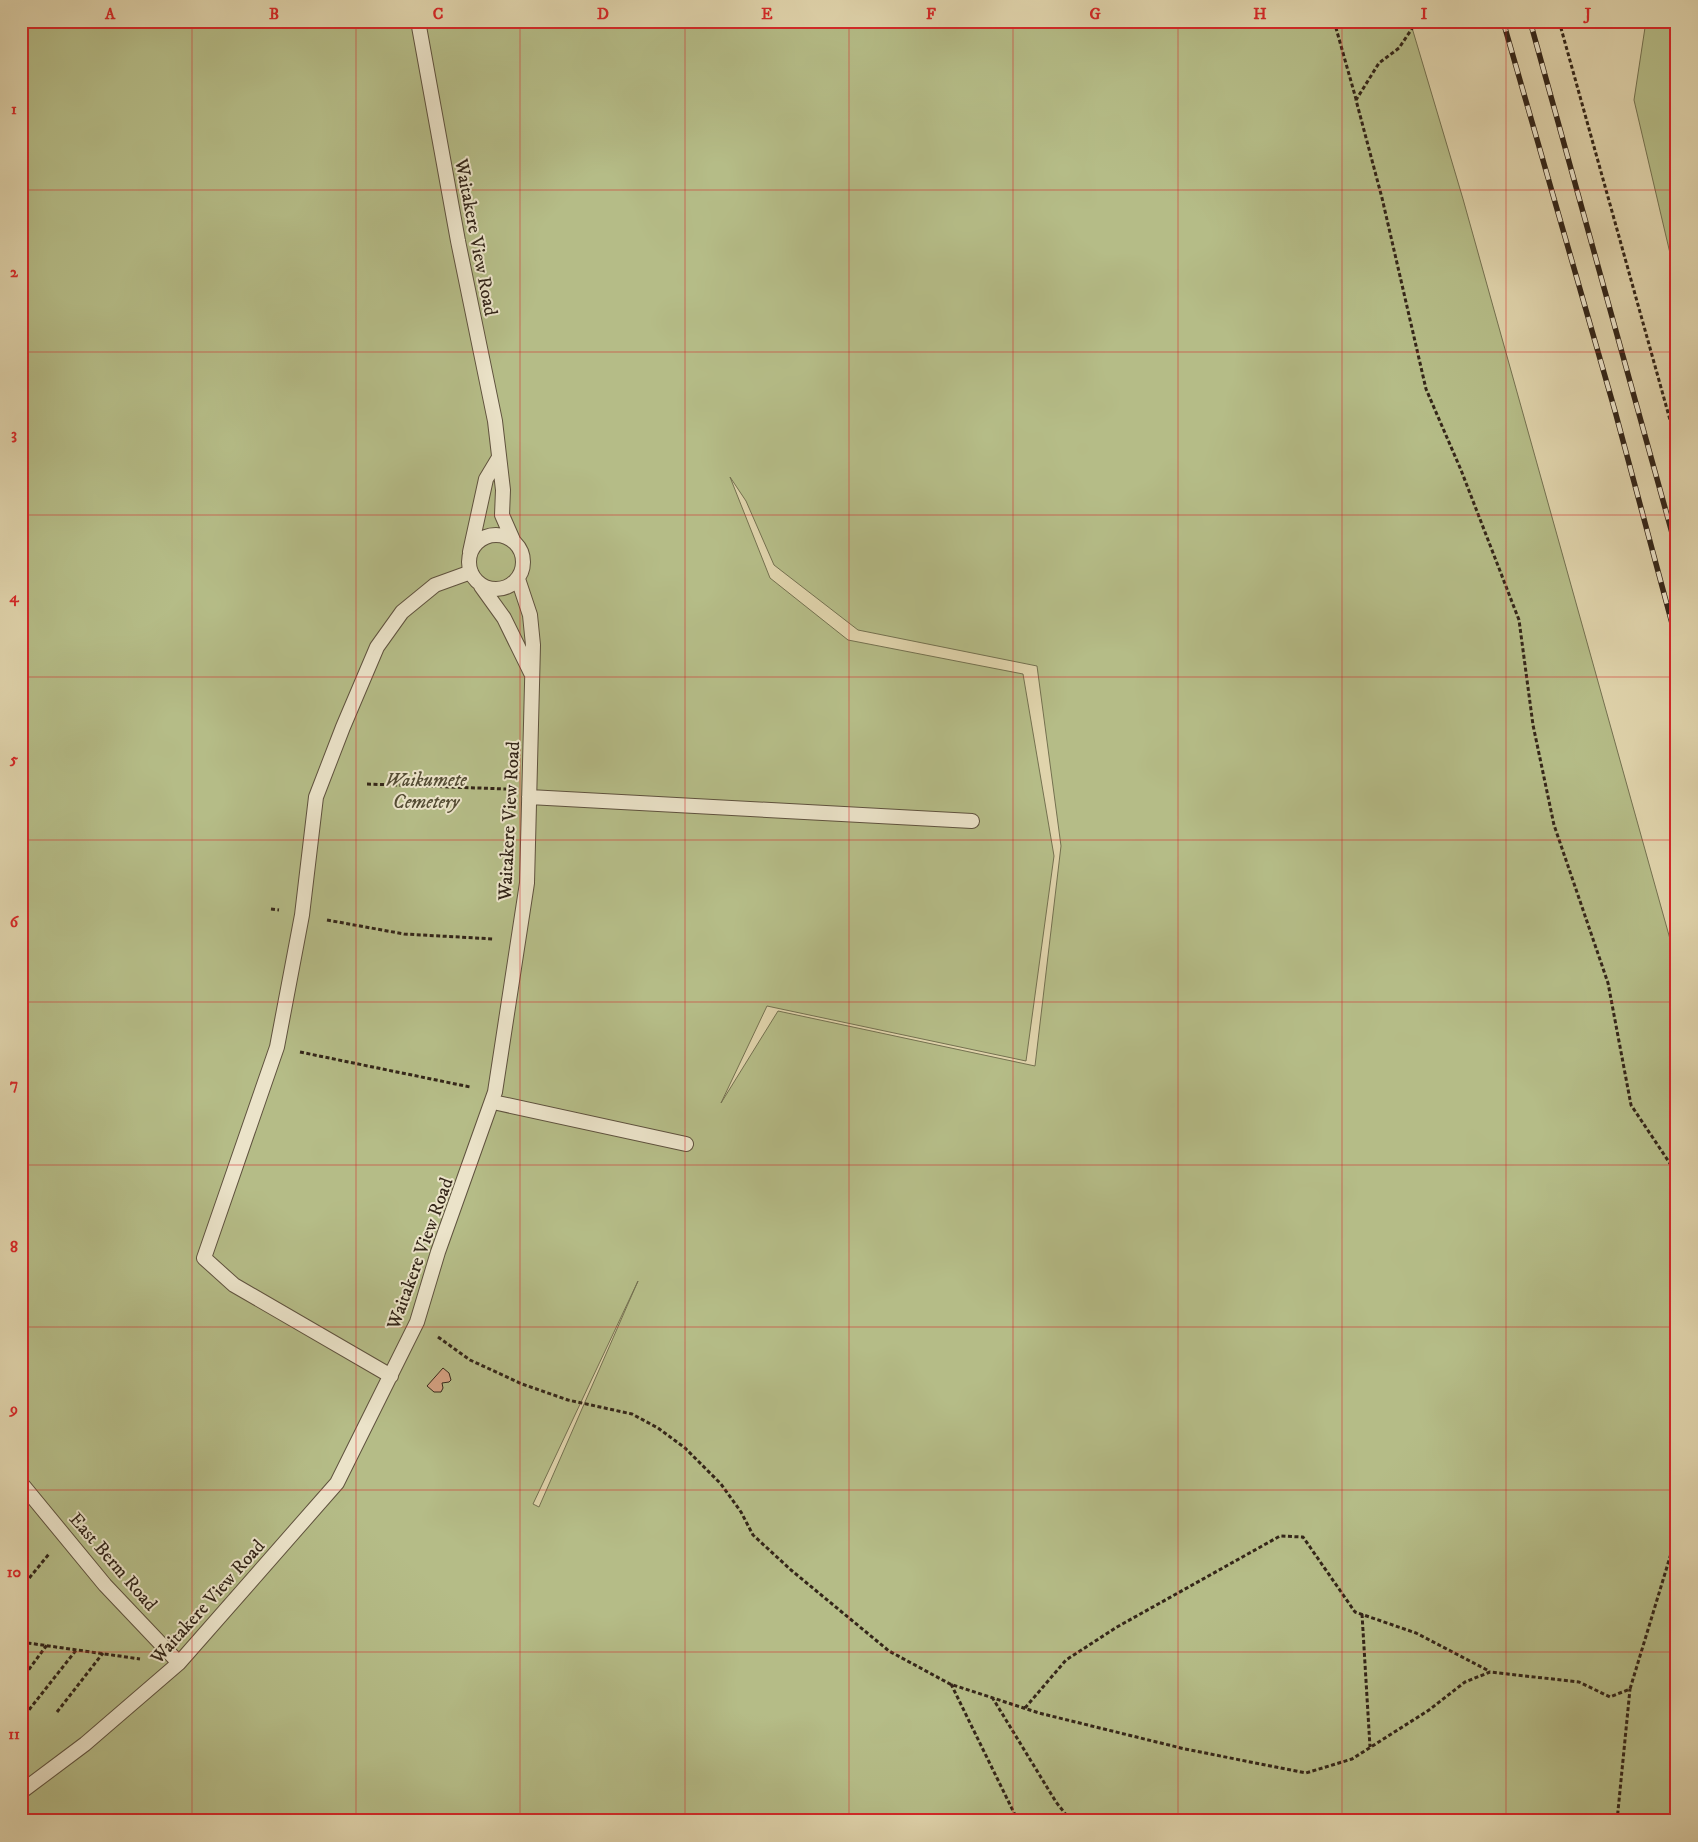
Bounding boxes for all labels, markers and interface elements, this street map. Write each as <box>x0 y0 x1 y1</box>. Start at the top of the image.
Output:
text: A <box>104 4 116 24</box>
text: B <box>269 4 279 24</box>
text: C <box>433 4 443 24</box>
text: D <box>597 4 609 24</box>
text: E <box>761 4 773 24</box>
text: F <box>926 4 936 24</box>
text: G <box>1089 4 1101 24</box>
text: H <box>1253 4 1267 24</box>
text: I <box>1421 4 1428 24</box>
text: J <box>1583 4 1592 24</box>
text: 1 <box>11 99 17 119</box>
street label: Waitakere View Road <box>449 156 502 318</box>
text: 2 <box>10 262 19 282</box>
text: 3 <box>11 424 17 444</box>
text: 4 <box>8 587 19 607</box>
street label: Waitakere View Road <box>494 740 525 902</box>
text: 5 <box>9 749 18 769</box>
park label: Waikumete Cemetery <box>385 769 467 814</box>
text: 6 <box>10 912 20 932</box>
text: 7 <box>10 1074 18 1094</box>
street label: Waitakere View Road <box>382 1174 459 1333</box>
text: 8 <box>10 1237 18 1257</box>
text: 9 <box>9 1399 18 1419</box>
street label: East Berm Road <box>64 1508 162 1616</box>
street label: Waitakere View Road <box>145 1535 270 1670</box>
text: 10 <box>7 1562 22 1582</box>
text: 11 <box>8 1724 20 1744</box>

